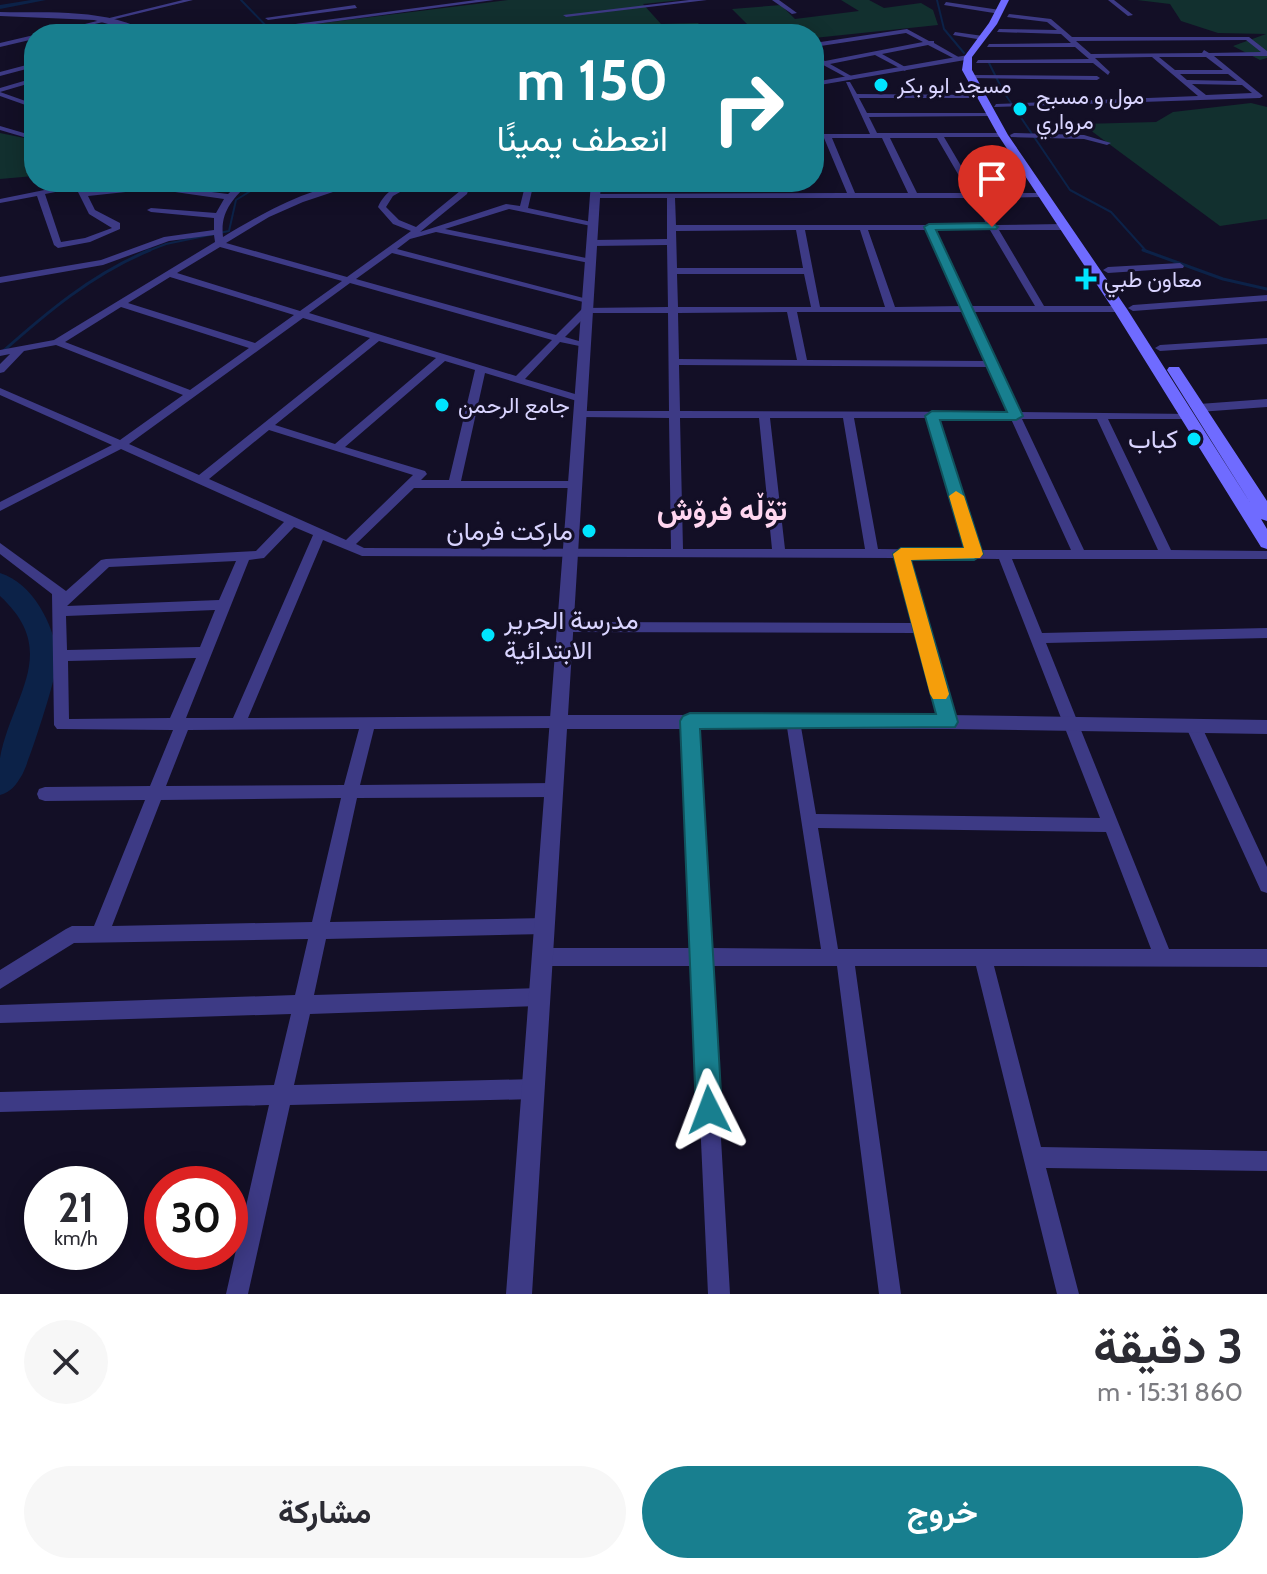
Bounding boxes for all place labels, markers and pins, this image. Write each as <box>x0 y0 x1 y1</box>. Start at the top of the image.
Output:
place label: مسجد ابو بكر <box>896 72 1012 99</box>
marker: مسجد ابو بكر <box>872 76 890 94</box>
place label: مول و مسبح مرواري <box>1036 83 1144 140</box>
marker: مول و مسبح مرواري <box>1011 100 1029 118</box>
pin <box>958 145 1026 227</box>
place label: معاون طبي <box>1104 266 1202 298</box>
marker: معاون طبي <box>1075 268 1097 290</box>
place label: جامع الرحمن <box>458 392 570 420</box>
marker: جامع الرحمن <box>433 396 451 414</box>
place label: كباب <box>1128 423 1178 455</box>
marker: كباب <box>1185 430 1203 448</box>
place label: مارکت فرمان <box>446 515 573 547</box>
marker: مارکت فرمان <box>580 522 598 540</box>
place label: مدرسة الجرير الابتدائية <box>503 604 639 666</box>
marker: مدرسة الجرير الابتدائية <box>479 626 497 644</box>

